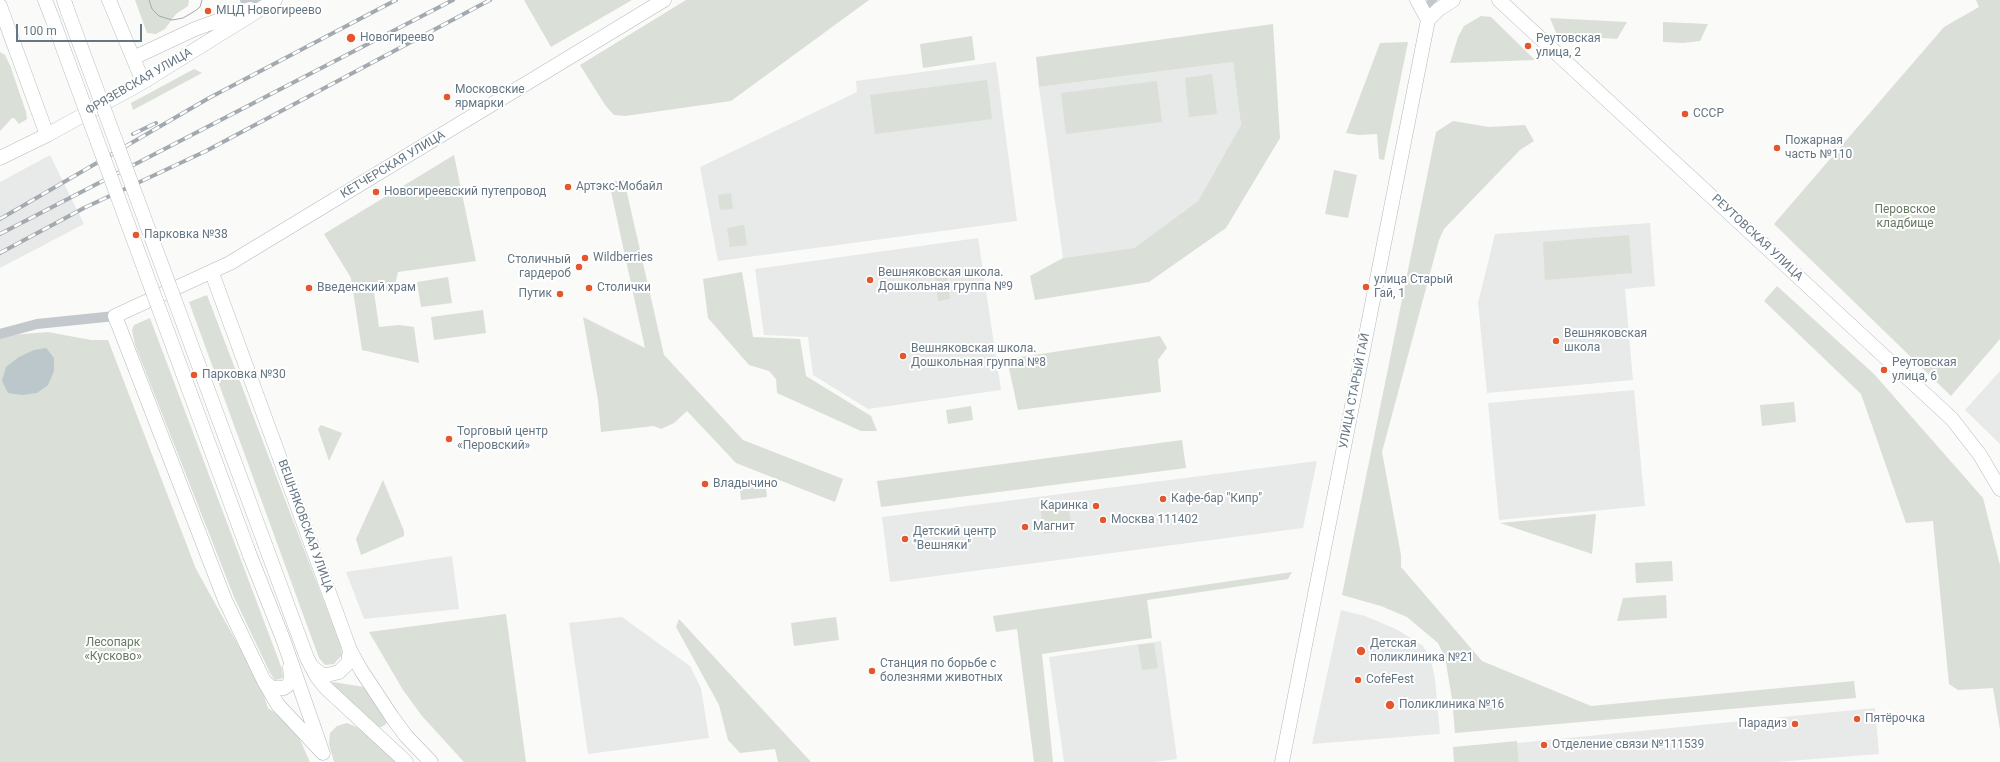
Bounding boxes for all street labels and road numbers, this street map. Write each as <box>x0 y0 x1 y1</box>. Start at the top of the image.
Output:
street label: ФРЯЗЕВСКАЯ УЛИЦА <box>83 46 195 118</box>
street label: КЕТЧЕРСКАЯ УЛИЦА <box>338 128 448 202</box>
street label: РЕУТОВСКАЯ УЛИЦА <box>1708 192 1806 284</box>
street label: УЛИЦА СТАРЫЙ ГАЙ <box>1337 332 1373 450</box>
street label: ВЕШНЯКОВСКАЯ УЛИЦА <box>274 458 336 594</box>

